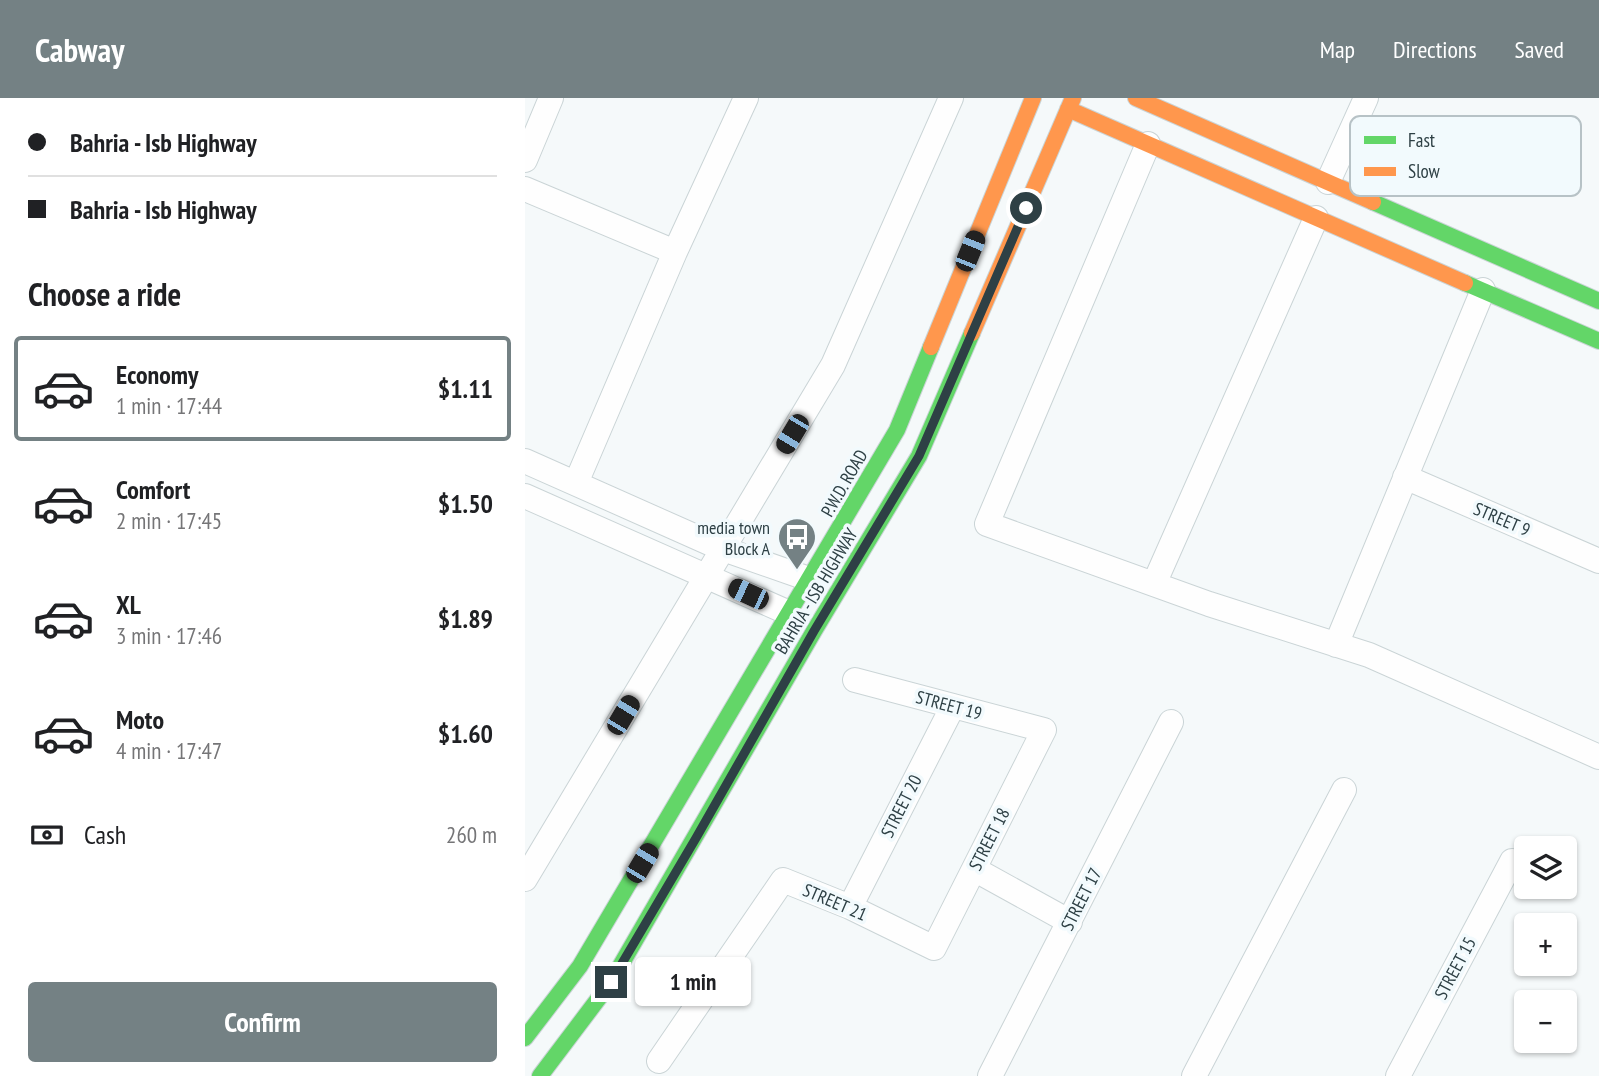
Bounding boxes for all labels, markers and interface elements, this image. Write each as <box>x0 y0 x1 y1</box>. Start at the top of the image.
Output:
text: Cabway <box>35 28 124 71</box>
text: Map <box>1320 34 1355 65</box>
text: Directions <box>1393 34 1477 65</box>
text: Saved <box>1515 34 1564 65</box>
legend <box>1350 116 1581 196</box>
text: Bahria - Isb Highway <box>70 126 257 159</box>
text: Fast <box>1408 128 1436 152</box>
text: Slow <box>1408 159 1441 183</box>
route start <box>1010 192 1042 224</box>
text: Bahria - Isb Highway <box>70 193 257 226</box>
car <box>953 228 988 274</box>
text: Choose a ride <box>28 273 181 315</box>
icon: car <box>32 357 95 420</box>
text: Economy <box>116 358 198 391</box>
text: $1.11 <box>438 372 493 405</box>
text: 1 min · 17:44 <box>116 391 222 420</box>
car <box>773 411 812 457</box>
street label: P.W.D. ROAD <box>816 445 872 521</box>
icon: car <box>32 472 95 535</box>
text: Comfort <box>116 473 190 506</box>
text: $1.50 <box>438 487 493 520</box>
street label: STREET 9 <box>1470 497 1534 541</box>
text: 2 min · 17:45 <box>116 506 222 535</box>
place label: media town Block A <box>697 516 770 560</box>
bus stop icon: media town Block A <box>776 516 818 571</box>
street label: BAHRIA - ISB HIGHWAY <box>769 523 863 658</box>
car <box>725 576 772 612</box>
icon: car <box>32 587 95 650</box>
text: XL <box>116 588 141 621</box>
text: $1.89 <box>438 602 493 635</box>
text: 3 min · 17:46 <box>116 621 222 650</box>
street label: STREET 19 <box>914 685 984 725</box>
car <box>604 692 643 738</box>
icon: car <box>32 702 95 765</box>
text: Moto <box>116 703 164 736</box>
text: $1.60 <box>438 717 493 750</box>
text: 4 min · 17:47 <box>116 736 222 765</box>
street label: STREET 20 <box>875 771 927 841</box>
street label: STREET 18 <box>963 804 1015 874</box>
icon: cash <box>28 816 66 854</box>
text: Cash <box>84 818 126 851</box>
text: 260 m <box>446 820 497 849</box>
map controls <box>1514 836 1577 1053</box>
button: layers <box>1514 836 1577 899</box>
car <box>623 840 662 886</box>
street label: STREET 17 <box>1055 864 1107 934</box>
street label: STREET 21 <box>800 878 870 926</box>
button: + <box>1514 913 1577 976</box>
street label: STREET 15 <box>1429 933 1481 1003</box>
callout: 1 min <box>635 958 751 1006</box>
route end <box>595 966 627 998</box>
text: 1 min <box>670 967 716 996</box>
button: Confirm <box>28 982 497 1062</box>
button: − <box>1514 990 1577 1053</box>

